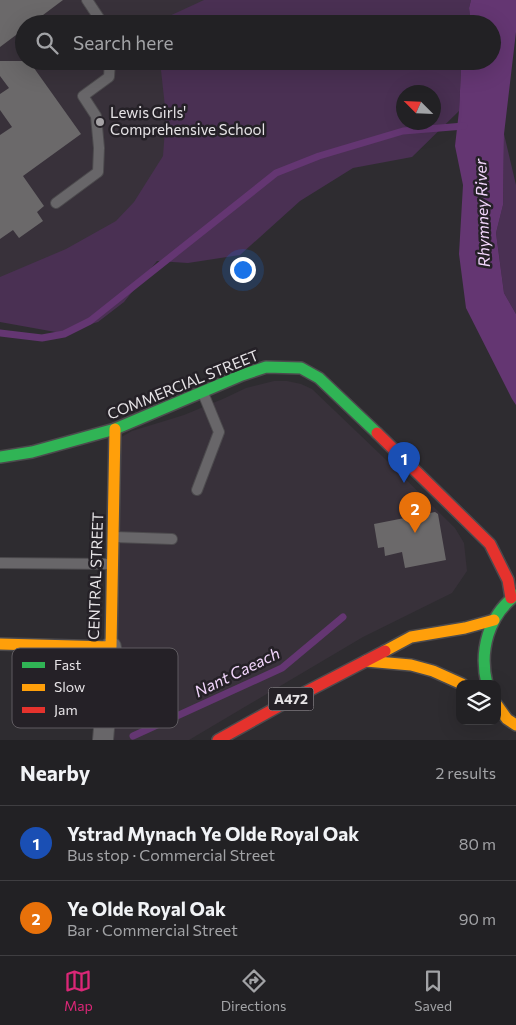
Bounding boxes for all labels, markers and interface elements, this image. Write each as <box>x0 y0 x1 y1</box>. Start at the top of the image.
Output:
search box <box>15 15 501 70</box>
icon: search <box>33 29 61 57</box>
text: Search here <box>73 31 173 54</box>
north arrow <box>396 85 441 130</box>
place label: Lewis Girls' Comprehensive School <box>110 103 265 138</box>
marker: Lewis Girls' Comprehensive School <box>94 116 106 128</box>
water label: Rhymney River <box>470 158 493 267</box>
your location <box>230 257 256 283</box>
street label: COMMERCIAL STREET <box>104 345 261 423</box>
pin: 1 <box>388 442 420 483</box>
pin: 2 <box>399 492 431 533</box>
street label: CENTRAL STREET <box>84 511 106 640</box>
water label: Nant Caeach <box>191 643 282 700</box>
legend <box>12 648 178 728</box>
text: Fast <box>54 656 81 673</box>
text: Slow <box>54 678 85 695</box>
map controls <box>456 680 501 725</box>
button: layers <box>456 680 501 725</box>
road number: A472 <box>268 688 314 711</box>
text: Jam <box>54 701 78 718</box>
text: Nearby <box>20 760 90 785</box>
text: 2 results <box>435 763 496 782</box>
text: Ystrad Mynach Ye Olde Royal Oak <box>67 822 359 845</box>
text: 1 <box>32 834 40 853</box>
text: 80 m <box>459 834 496 853</box>
text: Bus stop · Commercial Street <box>67 845 275 864</box>
text: Ye Olde Royal Oak <box>67 897 226 920</box>
text: 2 <box>31 909 41 928</box>
text: 90 m <box>459 909 496 928</box>
text: Bar · Commercial Street <box>67 920 238 939</box>
tab: Map <box>64 967 93 1014</box>
tab: Directions <box>221 967 286 1014</box>
tab: Saved <box>414 967 452 1014</box>

